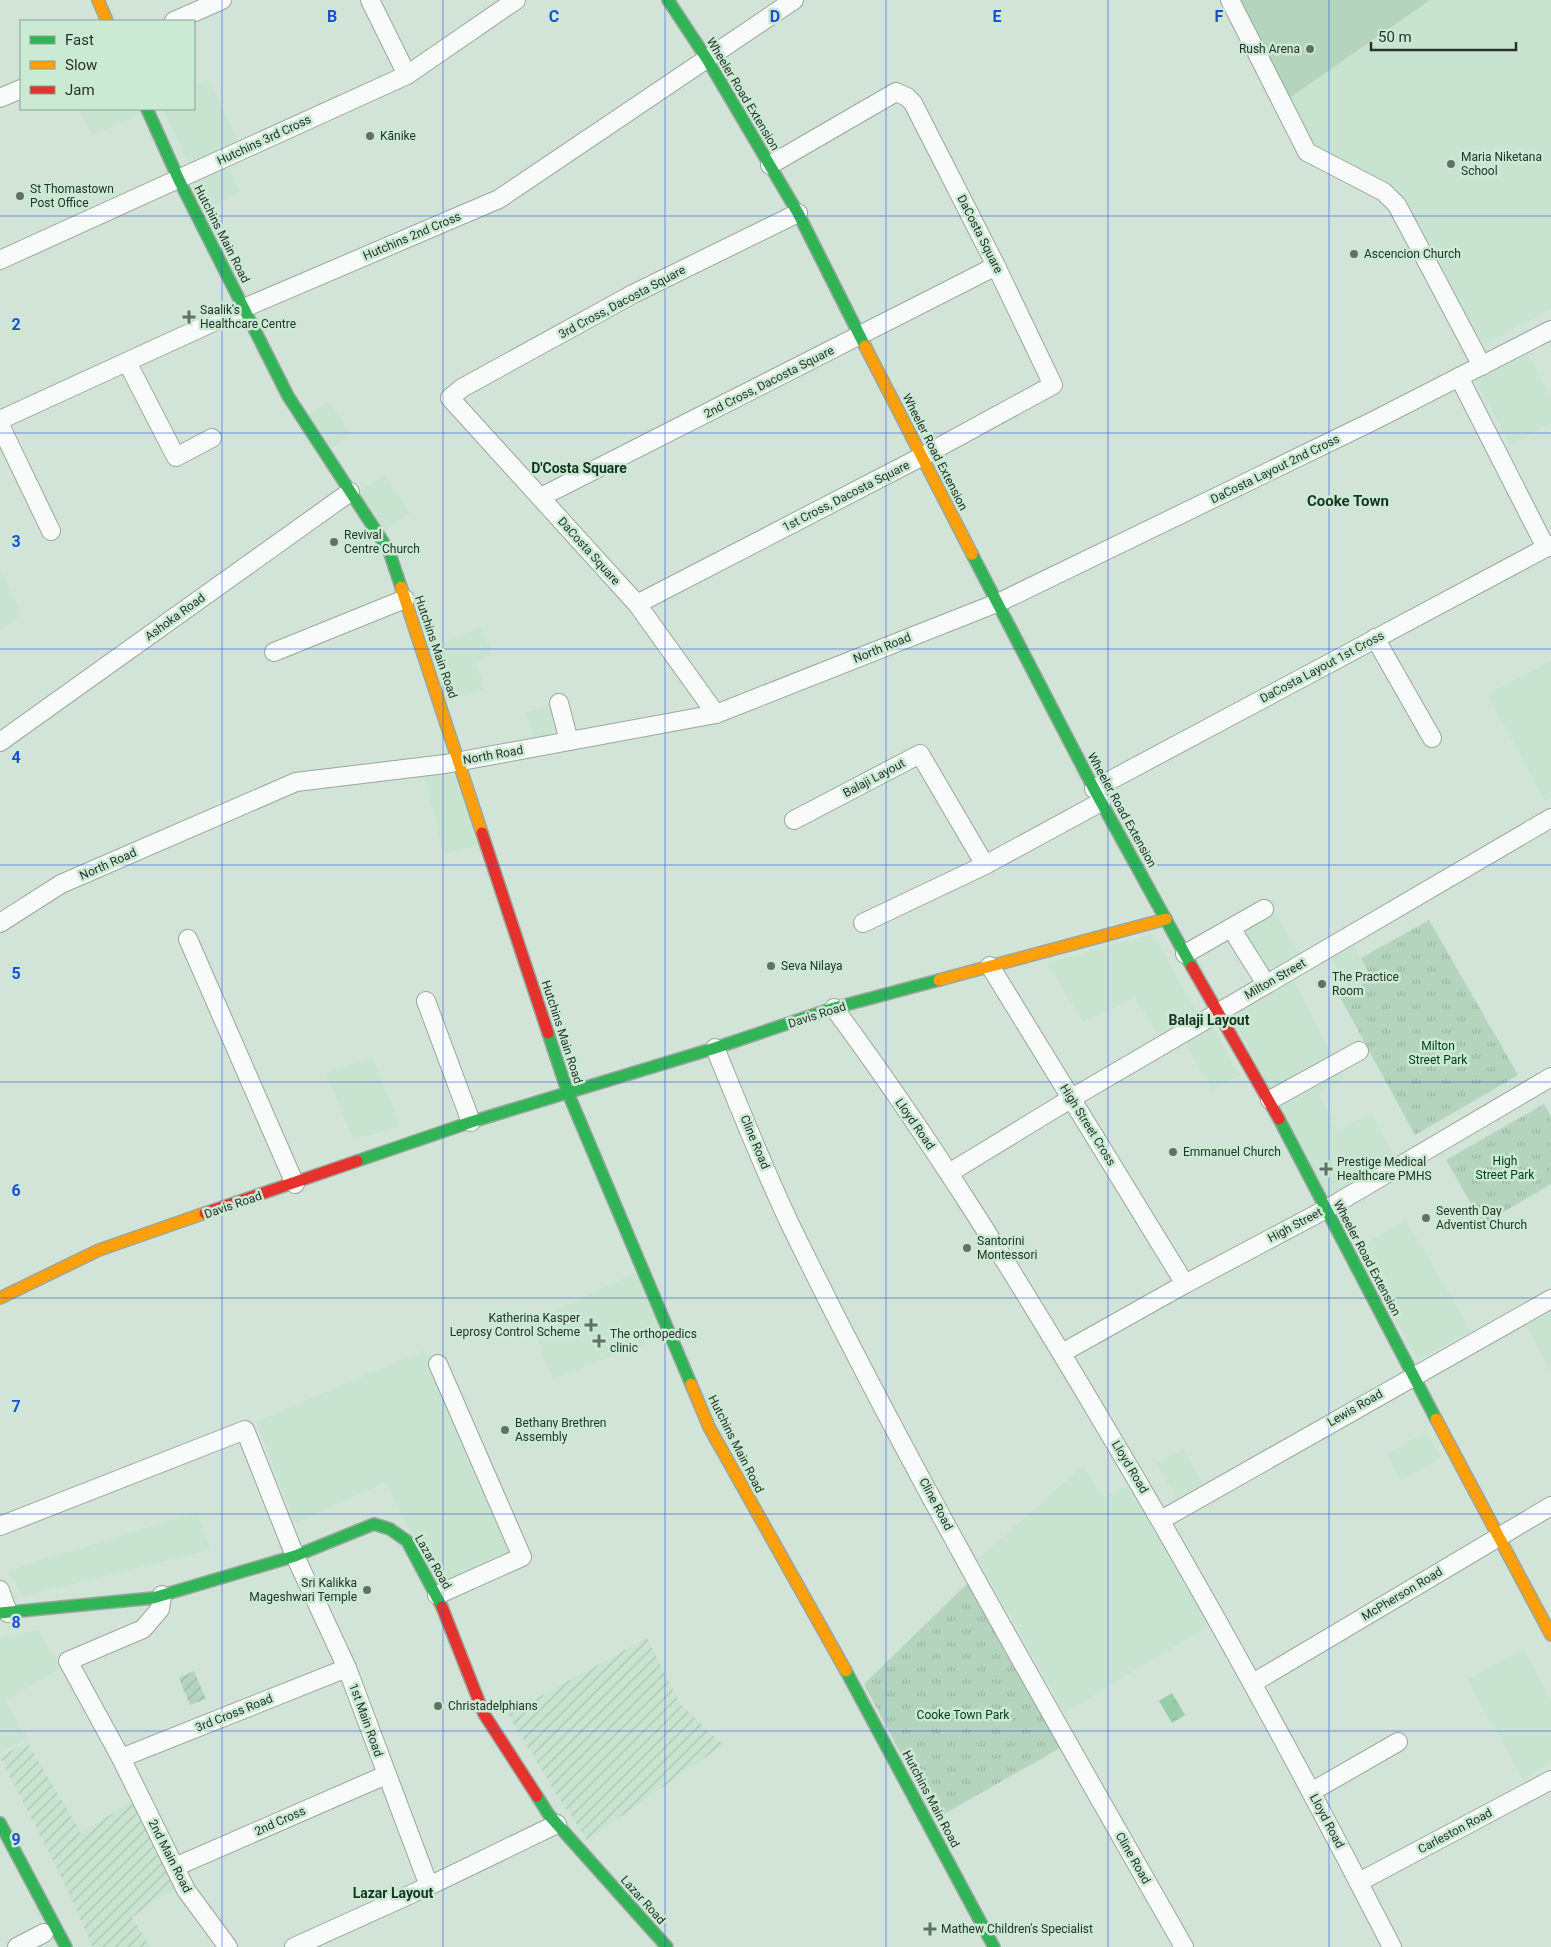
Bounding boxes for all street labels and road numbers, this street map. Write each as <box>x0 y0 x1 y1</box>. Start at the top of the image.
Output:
street label: Wheeler Road Extension <box>704 35 782 153</box>
street label: Hutchins 3rd Cross <box>215 112 313 168</box>
street label: Hutchins Main Road <box>191 183 253 285</box>
street label: DaCosta Square <box>954 192 1006 276</box>
street label: Hutchins 2nd Cross <box>361 209 463 263</box>
street label: 3rd Cross, Dacosta Square <box>556 263 688 341</box>
street label: 2nd Cross, Dacosta Square <box>702 343 836 421</box>
street label: Wheeler Road Extension <box>899 391 971 513</box>
street label: DaCosta Layout 2nd Cross <box>1208 432 1342 506</box>
street label: 1st Cross, Dacosta Square <box>780 458 912 534</box>
street label: DaCosta Square <box>555 514 623 588</box>
street label: Ashoka Road <box>142 591 208 643</box>
street label: Hutchins Main Road <box>412 594 460 700</box>
street label: DaCosta Layout 1st Cross <box>1258 628 1386 706</box>
street label: North Road <box>851 630 913 666</box>
street label: North Road <box>462 743 524 767</box>
street label: Wheeler Road Extension <box>1085 750 1159 870</box>
street label: Balaji Layout <box>841 756 907 800</box>
street label: North Road <box>77 845 139 883</box>
street label: Milton Street <box>1242 956 1308 1002</box>
street label: Hutchins Main Road <box>539 979 585 1085</box>
street label: Davis Road <box>786 999 848 1031</box>
street label: High Street Cross <box>1057 1082 1119 1168</box>
street label: Lloyd Road <box>892 1096 938 1152</box>
street label: Cline Road <box>737 1113 773 1171</box>
street label: Davis Road <box>202 1189 264 1221</box>
street label: Wheeler Road Extension <box>1331 1198 1403 1318</box>
street label: High Street <box>1265 1205 1325 1245</box>
street label: Lewis Road <box>1325 1387 1385 1429</box>
street label: Hutchins Main Road <box>705 1393 767 1495</box>
street label: Lloyd Road <box>1109 1438 1151 1496</box>
street label: Cline Road <box>916 1475 956 1533</box>
street label: Lazar Road <box>412 1532 454 1592</box>
street label: McPherson Road <box>1359 1564 1445 1624</box>
street label: 1st Main Road <box>346 1681 386 1759</box>
street label: 3rd Cross Road <box>193 1691 275 1735</box>
street label: Hutchins Main Road <box>900 1748 962 1850</box>
street label: Lloyd Road <box>1307 1792 1347 1850</box>
street label: 2nd Cross <box>252 1804 308 1838</box>
street label: Carleston Road <box>1416 1806 1494 1856</box>
street label: 2nd Main Road <box>146 1817 194 1895</box>
street label: Cline Road <box>1113 1830 1153 1886</box>
street label: Lazar Road <box>618 1873 668 1927</box>

